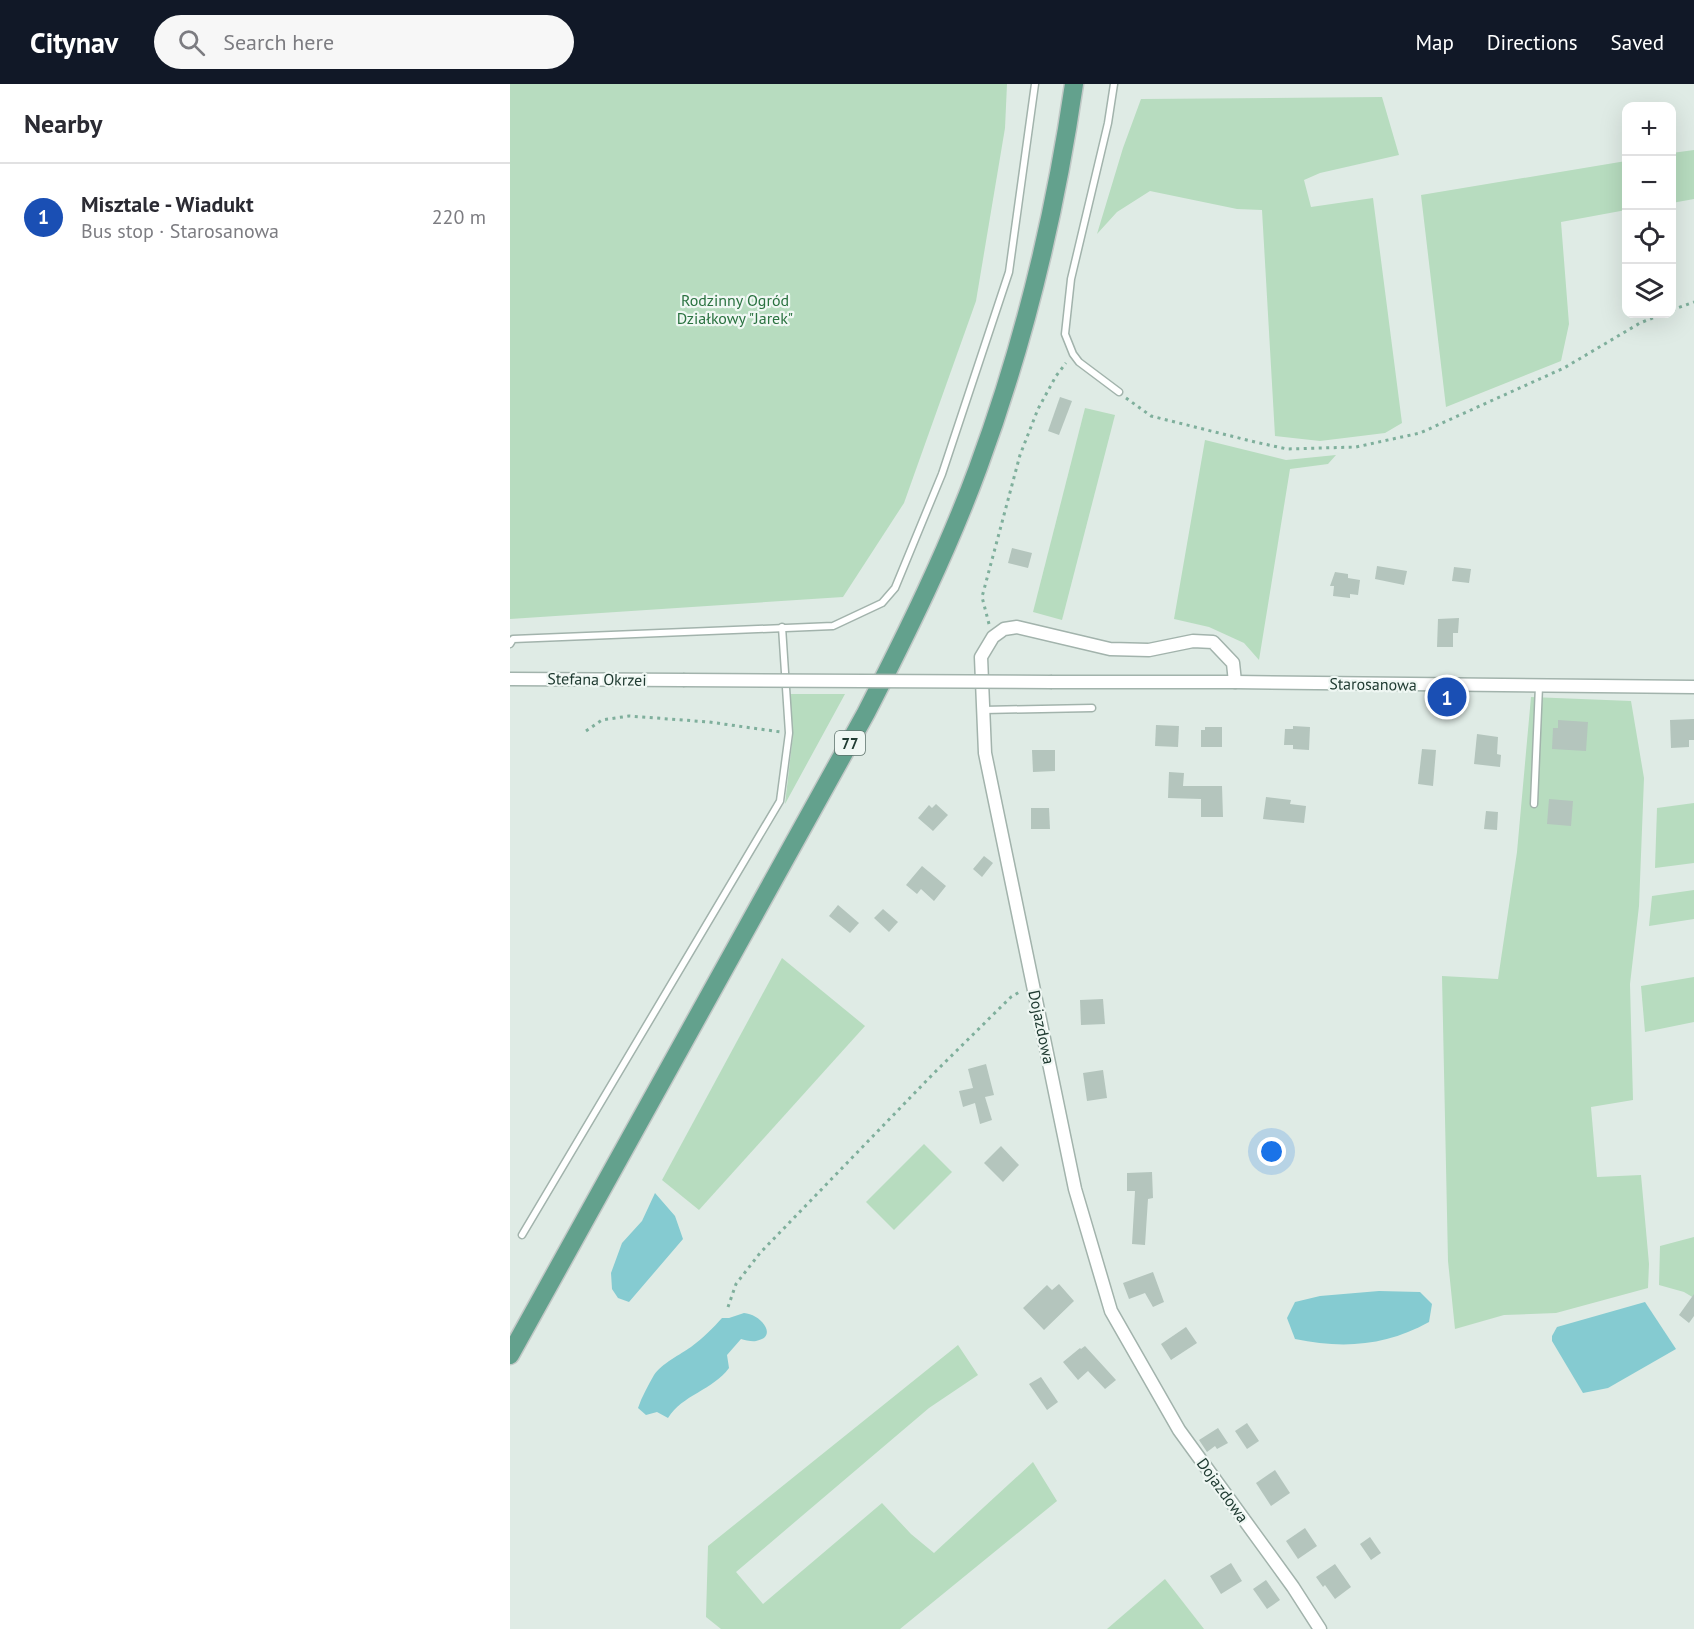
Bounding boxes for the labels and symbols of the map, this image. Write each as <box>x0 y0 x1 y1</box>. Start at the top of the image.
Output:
park label: Rodzinny Ogród Działkowy "Jarek" <box>677 290 793 328</box>
street label: Stefana Okrzei <box>547 668 647 690</box>
street label: Starosanowa <box>1329 673 1417 695</box>
pin: 1 <box>1428 674 1466 720</box>
road number: 77 <box>835 731 865 755</box>
street label: Dojazdowa <box>1024 988 1060 1066</box>
your location <box>1257 1137 1286 1166</box>
street label: Dojazdowa <box>1193 1454 1253 1526</box>

